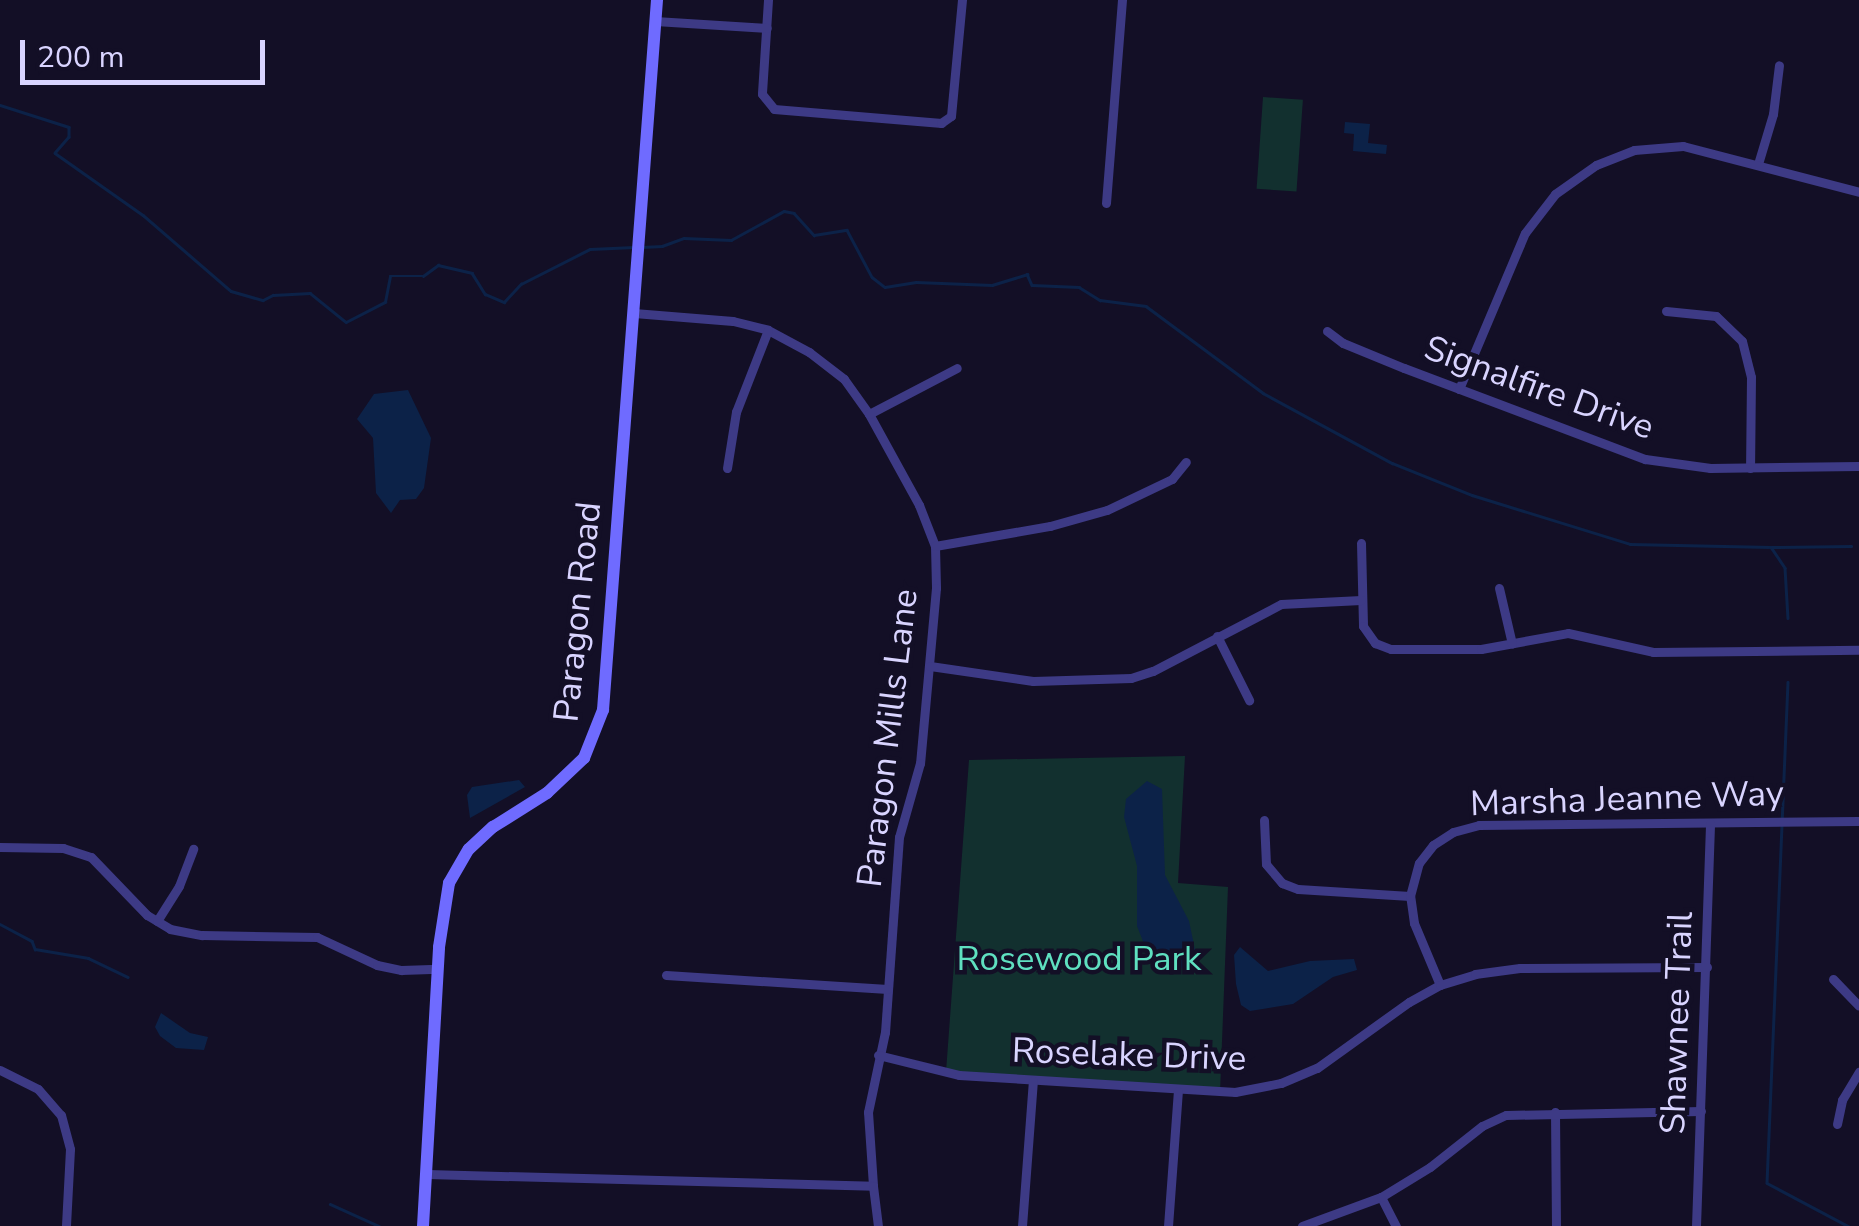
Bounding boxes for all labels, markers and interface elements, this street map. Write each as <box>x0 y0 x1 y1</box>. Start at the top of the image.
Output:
scale bar <box>25 20 270 82</box>
text: 200 m <box>37 37 124 78</box>
street label: Signalfire Drive <box>1418 327 1660 449</box>
street label: Paragon Road <box>546 500 610 724</box>
street label: Paragon Mills Lane <box>849 587 927 889</box>
street label: Marsha Jeanne Way <box>1469 773 1785 825</box>
street label: Shawnee Trail <box>1652 911 1702 1135</box>
park label: Rosewood Park <box>956 938 1202 980</box>
street label: Roselake Drive <box>1011 1030 1247 1080</box>

